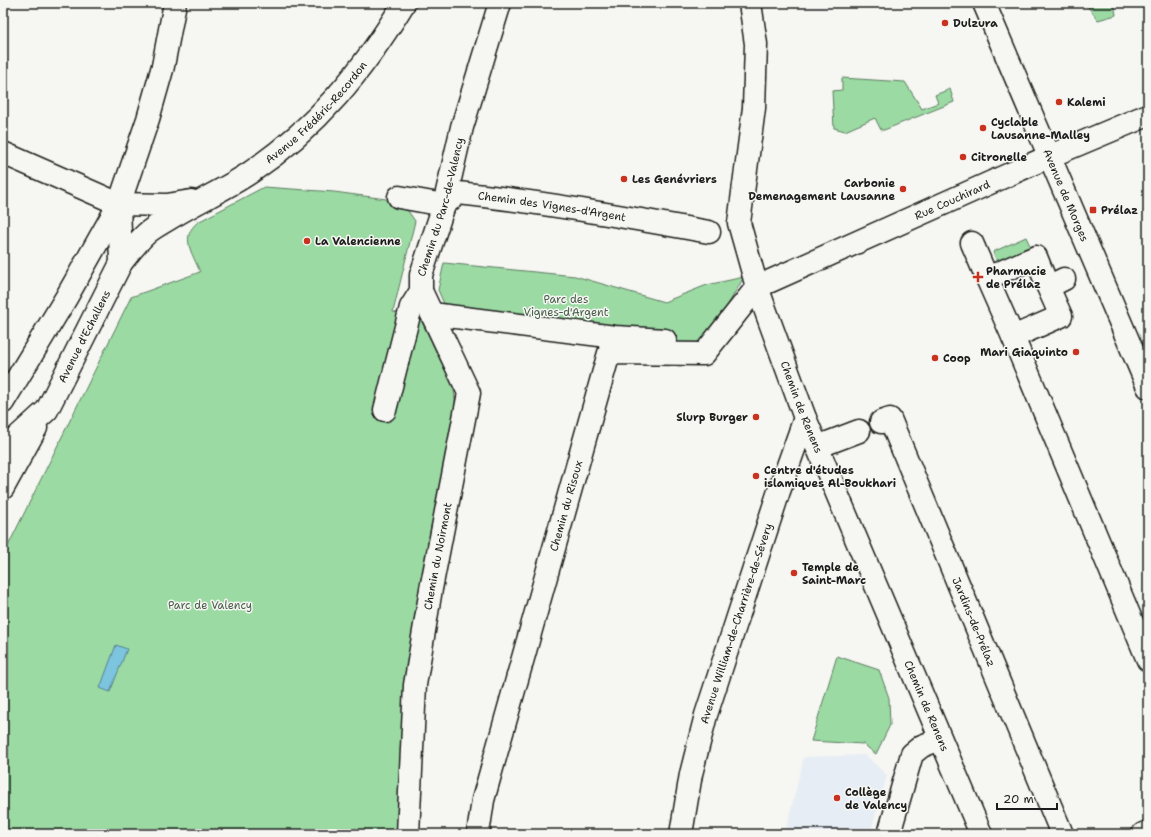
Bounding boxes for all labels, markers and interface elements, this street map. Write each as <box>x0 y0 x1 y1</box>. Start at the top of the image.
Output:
place label: Dulzura <box>953 16 998 31</box>
marker: Dulzura <box>940 18 950 28</box>
street label: Avenue Frédéric-Recordon <box>262 58 371 167</box>
place label: Kalemi <box>1067 95 1106 110</box>
marker: Kalemi <box>1054 97 1064 107</box>
place label: Cyclable Lausanne-Malley <box>991 115 1090 143</box>
marker: Cyclable Lausanne-Malley <box>978 123 988 133</box>
street label: Chemin du Parc-de-Valency <box>414 136 467 278</box>
street label: Avenue de Morges <box>1039 147 1092 244</box>
place label: Citronelle <box>971 150 1027 165</box>
marker: Citronelle <box>958 152 968 162</box>
place label: Les Genévriers <box>632 172 717 187</box>
marker: Les Genévriers <box>619 174 629 184</box>
place label: Carbonie Demenagement Lausanne <box>748 176 895 204</box>
street label: Rue Couchirard <box>912 177 992 224</box>
marker: Carbonie Demenagement Lausanne <box>898 184 908 194</box>
street label: Chemin des Vignes-d'Argent <box>477 188 627 225</box>
place label: Prélaz <box>1101 203 1138 218</box>
marker: Prélaz <box>1088 205 1098 215</box>
place label: La Valencienne <box>315 234 401 249</box>
marker: La Valencienne <box>302 236 312 246</box>
place label: Pharmacie de Prélaz <box>986 264 1047 292</box>
marker: Pharmacie de Prélaz <box>973 272 983 282</box>
street label: Avenue d'Echallens <box>55 288 114 385</box>
park label: Parc des Vignes-d'Argent <box>523 292 609 320</box>
place label: Mari Giaquinto <box>980 345 1068 360</box>
marker: Mari Giaquinto <box>1071 347 1081 357</box>
place label: Coop <box>943 351 971 366</box>
marker: Coop <box>930 353 940 363</box>
street label: Chemin de Renens <box>777 359 826 456</box>
place label: Slurp Burger <box>676 410 748 425</box>
marker: Slurp Burger <box>751 412 761 422</box>
street label: Chemin du Risoux <box>546 459 586 553</box>
place label: Centre d'études islamiques Al-Boukhari <box>764 463 896 491</box>
marker: Centre d'études islamiques Al-Boukhari <box>751 471 761 481</box>
street label: Chemin du Noirmont <box>421 501 456 611</box>
street label: Avenue William-de-Charrière-de-Sévery <box>697 521 776 725</box>
place label: Temple de Saint-Marc <box>802 560 866 588</box>
marker: Temple de Saint-Marc <box>789 568 799 578</box>
street label: Jardins-de-Prélaz <box>948 575 999 669</box>
park label: Parc de Valency <box>168 598 252 613</box>
street label: Chemin de Renens <box>900 658 952 754</box>
place label: Collège de Valency <box>845 785 908 813</box>
scale bar <box>997 785 1057 811</box>
text: 20 m <box>1003 791 1034 807</box>
marker: Collège de Valency <box>832 793 842 803</box>

